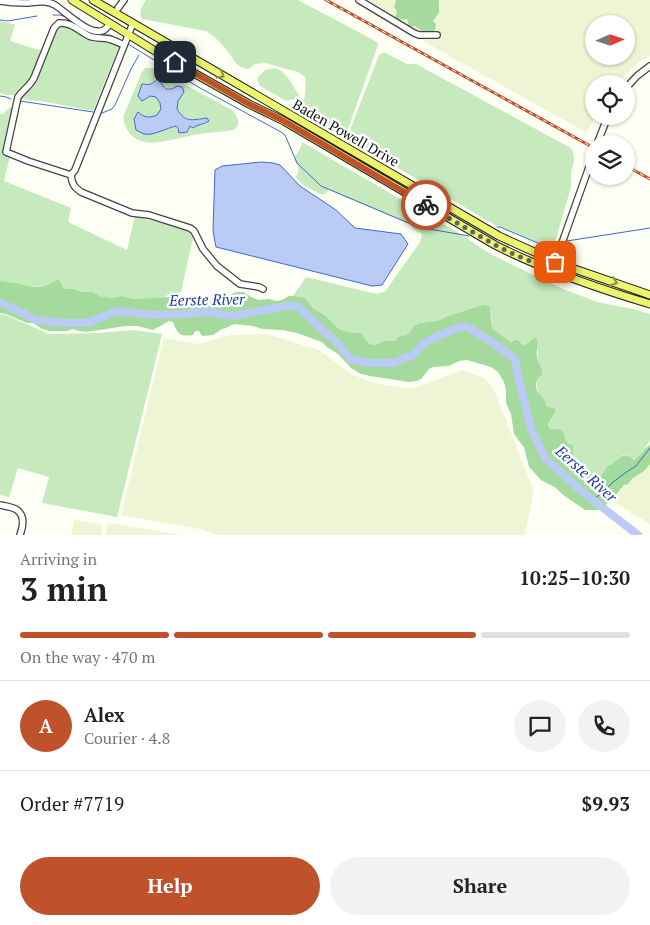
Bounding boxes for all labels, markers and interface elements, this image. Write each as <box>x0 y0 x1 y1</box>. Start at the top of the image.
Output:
north arrow <box>585 15 635 65</box>
map controls <box>585 15 635 185</box>
pin <box>154 41 196 83</box>
icon: home <box>161 48 189 76</box>
one-way arrow <box>215 68 224 78</box>
button: locate <box>585 75 635 125</box>
street label: Baden Powell Drive <box>290 94 403 171</box>
button: layers <box>585 135 635 185</box>
courier <box>401 180 451 230</box>
icon: bike <box>412 191 440 219</box>
pin <box>534 241 576 283</box>
icon: bag <box>541 248 569 276</box>
one-way arrow <box>610 276 618 286</box>
water label: Eerste River <box>168 288 246 310</box>
water label: Eerste River <box>551 440 622 507</box>
text: Arriving in <box>20 548 97 570</box>
text: 10:25–10:30 <box>519 565 630 590</box>
text: 3 min <box>20 568 108 610</box>
text: On the way · 470 m <box>20 646 155 668</box>
button: chat <box>514 700 566 752</box>
button: phone <box>578 700 630 752</box>
text: Alex <box>84 702 125 727</box>
text: A <box>39 713 53 738</box>
text: Courier · 4.8 <box>84 727 170 749</box>
text: Order #7719 <box>20 791 124 816</box>
text: $9.93 <box>581 791 630 816</box>
button: Help <box>20 857 320 915</box>
button: Share <box>330 857 630 915</box>

